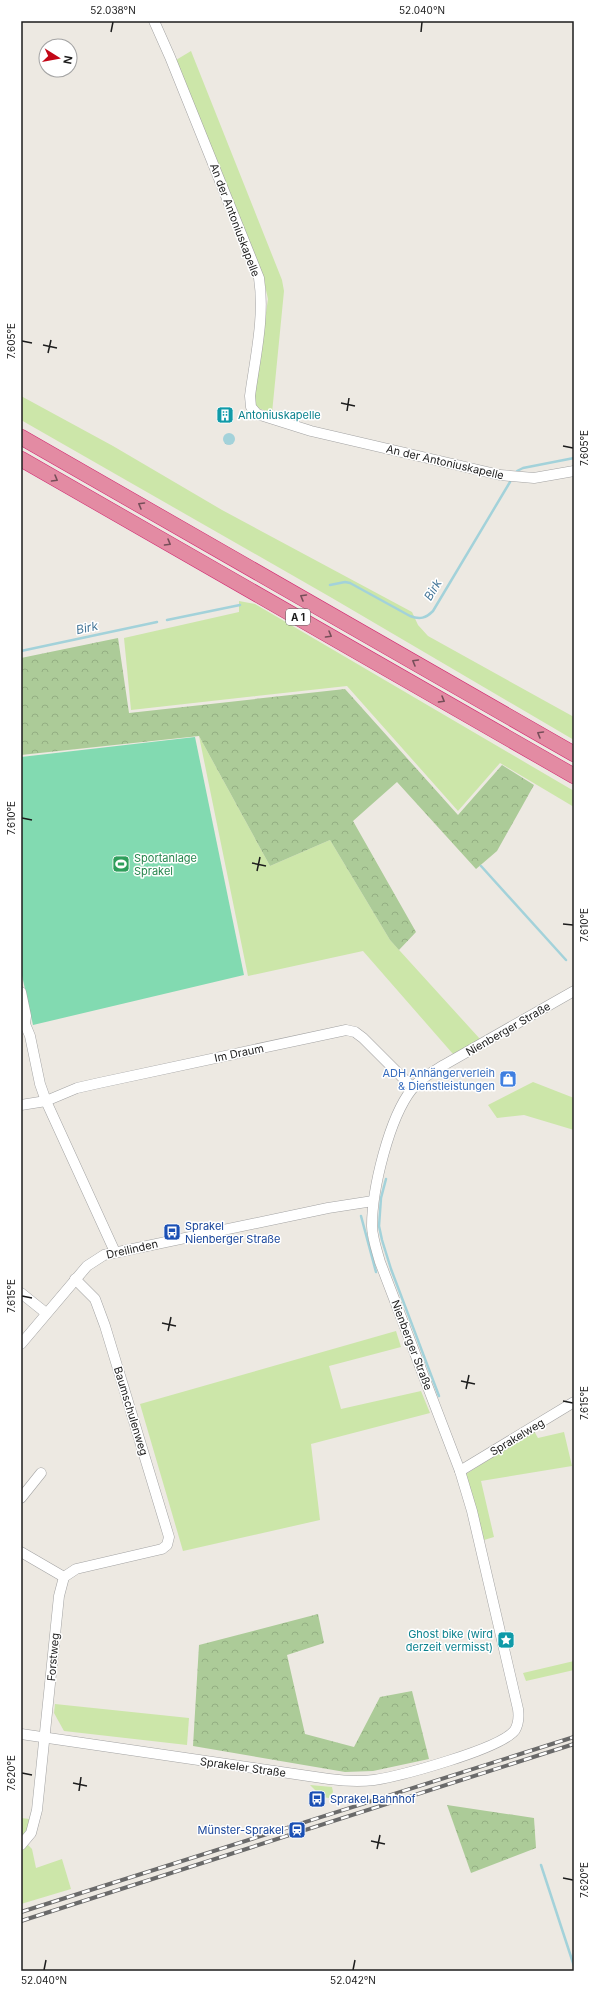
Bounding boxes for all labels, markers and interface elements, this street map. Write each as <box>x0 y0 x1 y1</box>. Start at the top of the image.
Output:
text: 52.038°N <box>90 4 136 16</box>
text: 52.040°N <box>399 4 445 16</box>
north arrow <box>38 38 78 78</box>
text: N <box>60 54 75 65</box>
street label: An der Antoniuskapelle <box>207 161 263 279</box>
text: 7.605°E <box>5 323 17 359</box>
building icon: Antoniuskapelle <box>215 405 235 425</box>
place label: Antoniuskapelle <box>238 408 321 422</box>
text: 7.605°E <box>578 430 590 466</box>
street label: An der Antoniuskapelle <box>385 442 505 482</box>
one-way arrow <box>51 474 58 481</box>
one-way arrow <box>138 502 146 509</box>
one-way arrow <box>164 539 171 546</box>
water label: Birk <box>420 576 445 603</box>
one-way arrow <box>300 595 307 602</box>
road number: A 1 <box>286 609 310 625</box>
water label: Birk <box>75 618 100 637</box>
one-way arrow <box>325 631 332 638</box>
one-way arrow <box>412 660 420 667</box>
one-way arrow <box>438 695 445 702</box>
one-way arrow <box>537 731 544 738</box>
text: 7.610°E <box>5 801 17 835</box>
place label: Sportanlage Sprakel <box>134 851 197 878</box>
sports icon: Sportanlage Sprakel <box>111 854 131 874</box>
text: 7.610°E <box>578 908 590 942</box>
street label: Nienberger Straße <box>463 999 553 1059</box>
street label: Im Draum <box>213 1041 265 1065</box>
place label: ADH Anhängerverleih & Dienstleistungen <box>383 1066 495 1093</box>
shop icon: ADH Anhängerverleih & Dienstleistungen <box>498 1069 518 1089</box>
place label: Sprakel Nienberger Straße <box>185 1219 281 1246</box>
bus stop icon: Sprakel Nienberger Straße <box>162 1222 182 1242</box>
street label: Dreilinden <box>105 1236 159 1262</box>
text: 7.615°E <box>5 1279 17 1313</box>
street label: Nienberger Straße <box>388 1298 436 1392</box>
street label: Baumschulenweg <box>111 1365 151 1457</box>
text: 7.615°E <box>578 1386 590 1420</box>
street label: Sprakelweg <box>487 1415 547 1459</box>
place label: Ghost bike (wird derzeit vermisst) <box>406 1627 493 1654</box>
place icon: Ghost bike (wird derzeit vermisst) <box>496 1630 516 1650</box>
street label: Forstweg <box>44 1632 62 1682</box>
street label: Sprakeler Straße <box>199 1754 287 1780</box>
text: 7.620°E <box>5 1755 17 1791</box>
bus stop icon: Sprakel Bahnhof <box>307 1789 327 1809</box>
place label: Sprakel Bahnhof <box>330 1792 416 1806</box>
station icon: Münster-Sprakel <box>287 1820 307 1840</box>
place label: Münster-Sprakel <box>198 1823 284 1837</box>
text: 7.620°E <box>578 1862 590 1898</box>
text: 52.040°N <box>21 1974 67 1986</box>
text: 52.042°N <box>330 1974 376 1986</box>

